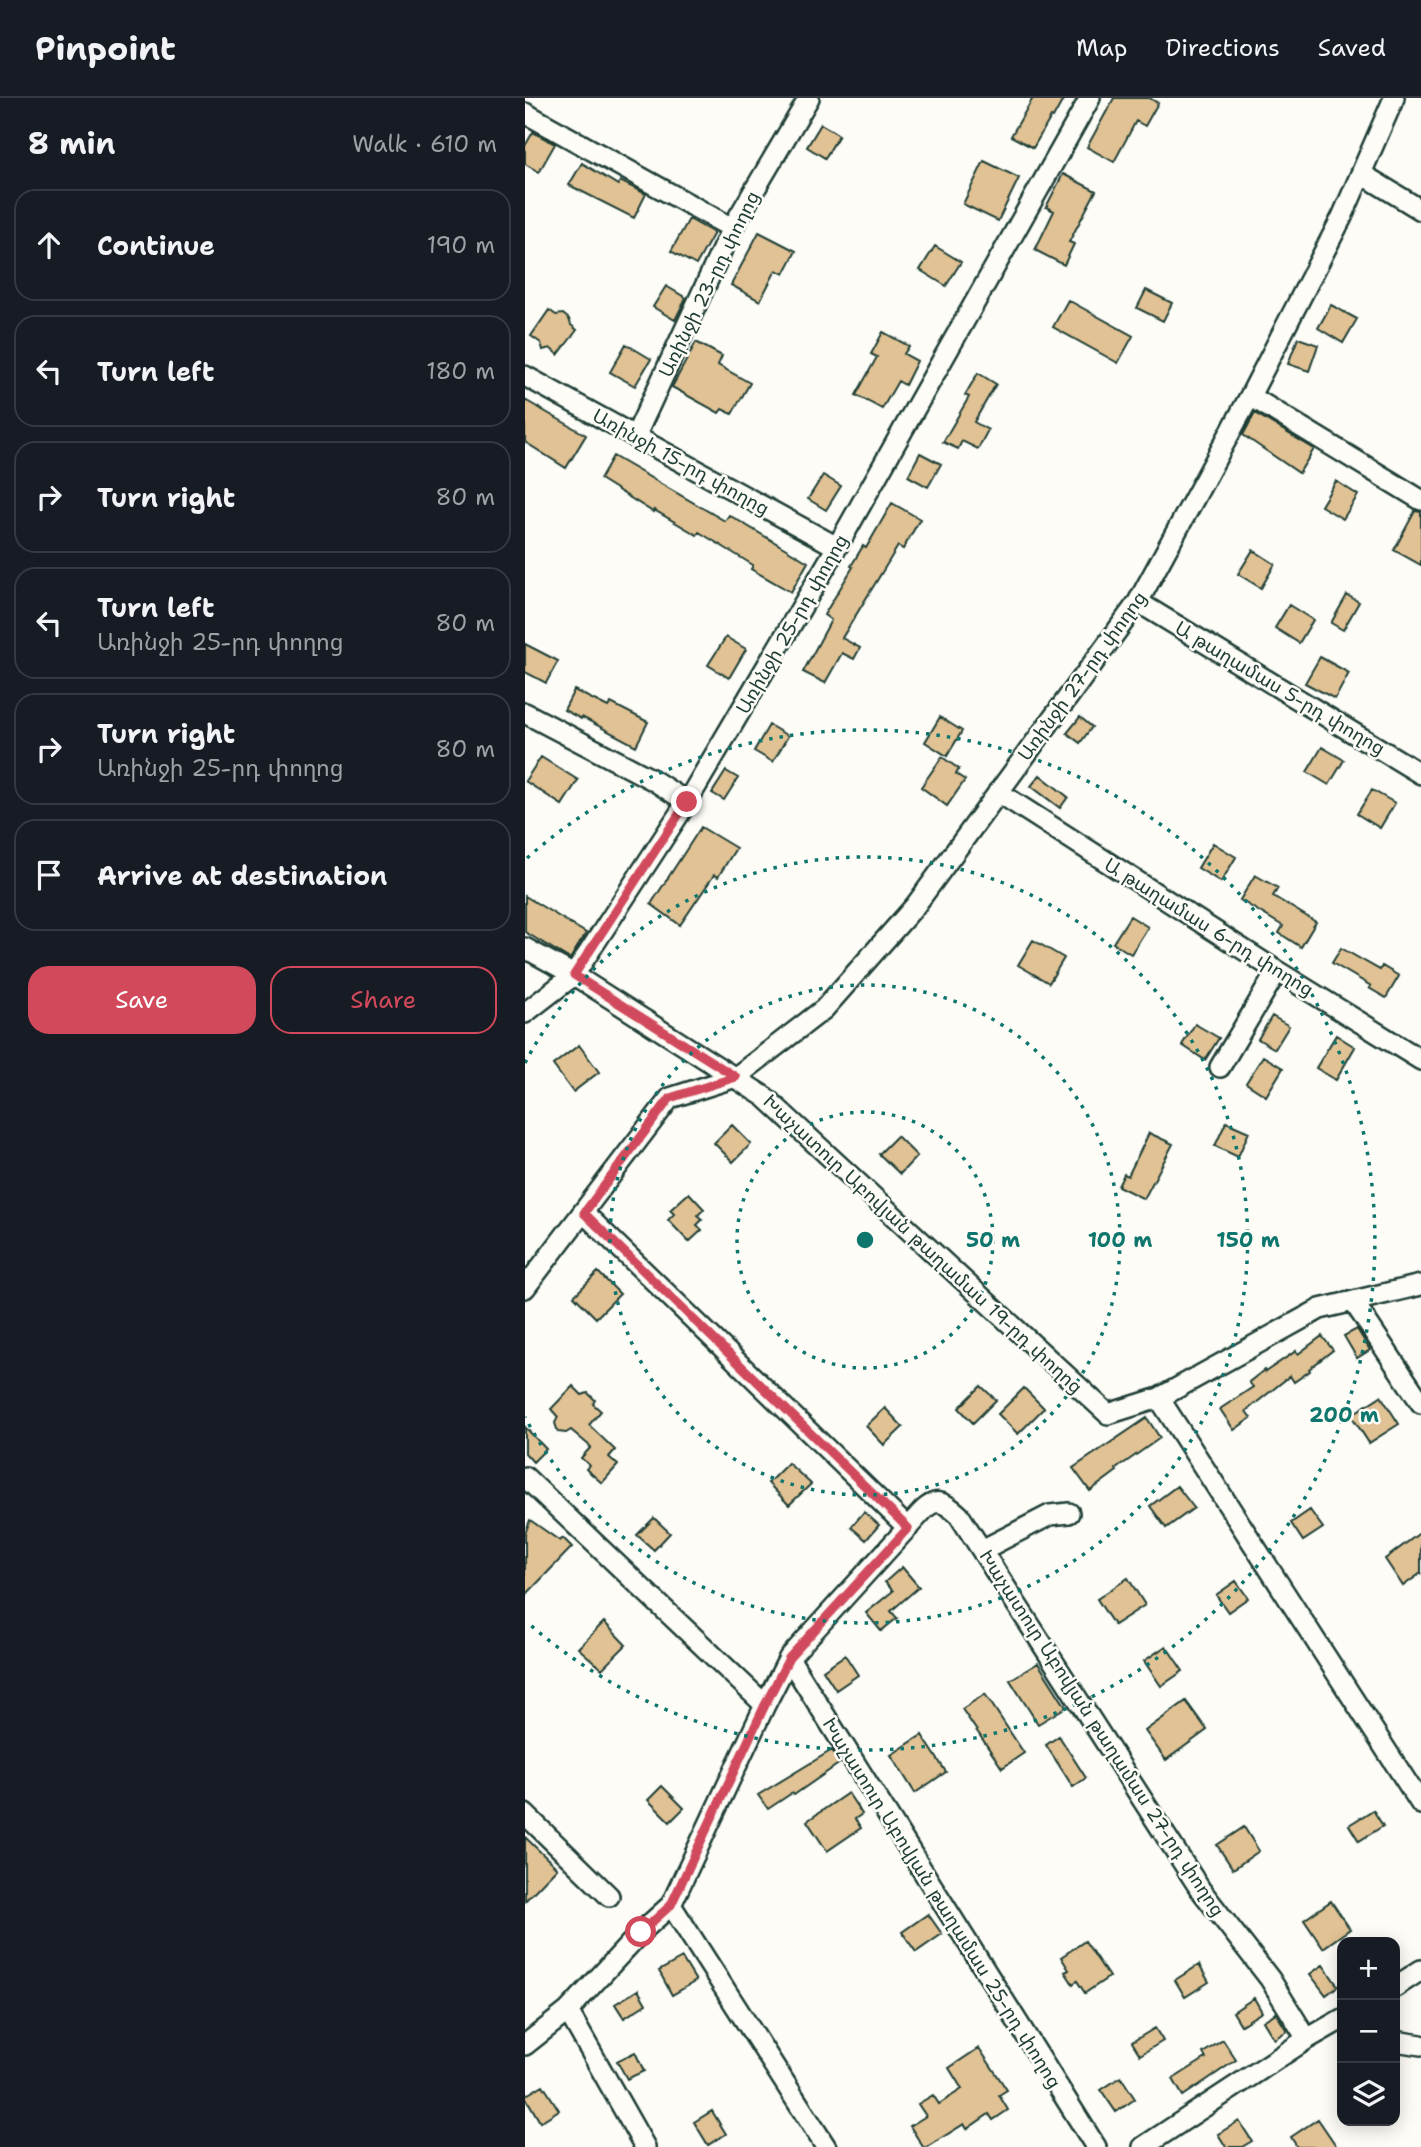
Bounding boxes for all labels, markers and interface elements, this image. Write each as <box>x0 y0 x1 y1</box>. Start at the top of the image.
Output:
text: Pinpoint <box>35 26 176 71</box>
text: Map <box>1076 32 1127 64</box>
text: Directions <box>1165 32 1280 64</box>
text: Saved <box>1318 32 1386 64</box>
text: 8 min <box>28 123 115 164</box>
text: Walk · 610 m <box>352 129 497 159</box>
street label: Առինջի 23-րդ փողոց <box>653 187 765 381</box>
icon: ahead <box>30 226 68 264</box>
text: Continue <box>97 228 215 263</box>
text: 190 m <box>427 230 495 260</box>
icon: left <box>30 352 68 390</box>
text: Turn left <box>97 354 214 389</box>
text: 180 m <box>426 356 495 386</box>
street label: Առինջի 15-րդ փողոց <box>588 403 774 521</box>
icon: right <box>30 478 68 516</box>
text: Turn right <box>97 480 235 515</box>
text: 80 m <box>436 482 495 512</box>
street label: Առինջի 25-րդ փողոց <box>730 530 854 718</box>
street label: Առինջի 27-րդ փողոց <box>1012 586 1152 766</box>
text: Turn left <box>97 590 214 625</box>
icon: left <box>30 604 68 642</box>
text: 80 m <box>436 608 495 638</box>
street label: Ա թաղամաս 5-րդ փողոց <box>1170 615 1390 761</box>
text: Առինջի 25-րդ փողոց <box>97 627 344 657</box>
text: Turn right <box>97 716 235 751</box>
icon: right <box>30 730 68 768</box>
text: 80 m <box>436 734 495 764</box>
text: Առինջի 25-րդ փողոց <box>97 753 344 783</box>
route end <box>671 786 702 817</box>
street label: Ա թաղամաս 6-րդ փողոց <box>1100 852 1318 1002</box>
icon: arrive <box>30 856 68 894</box>
text: Arrive at destination <box>97 858 387 893</box>
button: Save <box>28 966 256 1034</box>
button: Share <box>270 966 497 1034</box>
street label: Խաչատուր Աբովյան թաղամաս 19-րդ փողոց <box>758 1089 1088 1399</box>
text: 50 m <box>966 1226 1020 1254</box>
text: 100 m <box>1088 1226 1152 1254</box>
text: 150 m <box>1216 1226 1280 1254</box>
centre of rings <box>853 1228 877 1252</box>
text: 200 m <box>1309 1401 1379 1429</box>
street label: Խաչատուր Աբովյան թաղամաս 27-րդ փողոց <box>974 1545 1230 1921</box>
street label: Խաչատուր Աբովյան թաղամաս 25-րդ փողոց <box>817 1713 1067 2093</box>
route start <box>625 1916 656 1947</box>
map controls <box>1337 1937 1400 2126</box>
button: + <box>1337 1937 1400 2000</box>
button: − <box>1337 2000 1400 2063</box>
button: layers <box>1337 2063 1400 2126</box>

